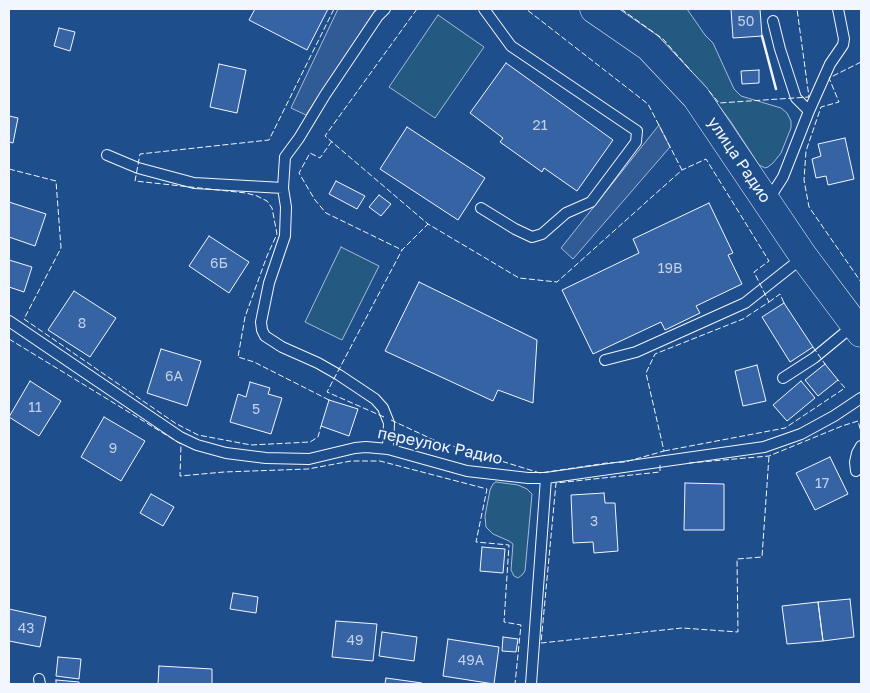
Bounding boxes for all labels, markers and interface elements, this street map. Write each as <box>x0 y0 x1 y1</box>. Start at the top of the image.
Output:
house number: 50 <box>738 14 754 30</box>
street label: улица Радио <box>703 113 775 207</box>
house number: 21 <box>533 118 547 134</box>
house number: 6Б <box>210 256 228 272</box>
house number: 19В <box>658 261 682 277</box>
house number: 8 <box>78 316 86 332</box>
house number: 6А <box>165 369 183 385</box>
house number: 11 <box>28 400 42 416</box>
house number: 5 <box>252 402 260 418</box>
street label: переулок Радио <box>376 423 504 469</box>
house number: 9 <box>109 441 117 457</box>
house number: 17 <box>815 476 829 492</box>
house number: 3 <box>590 514 598 530</box>
house number: 43 <box>18 621 34 637</box>
house number: 49 <box>346 633 364 649</box>
house number: 49А <box>458 653 484 669</box>

